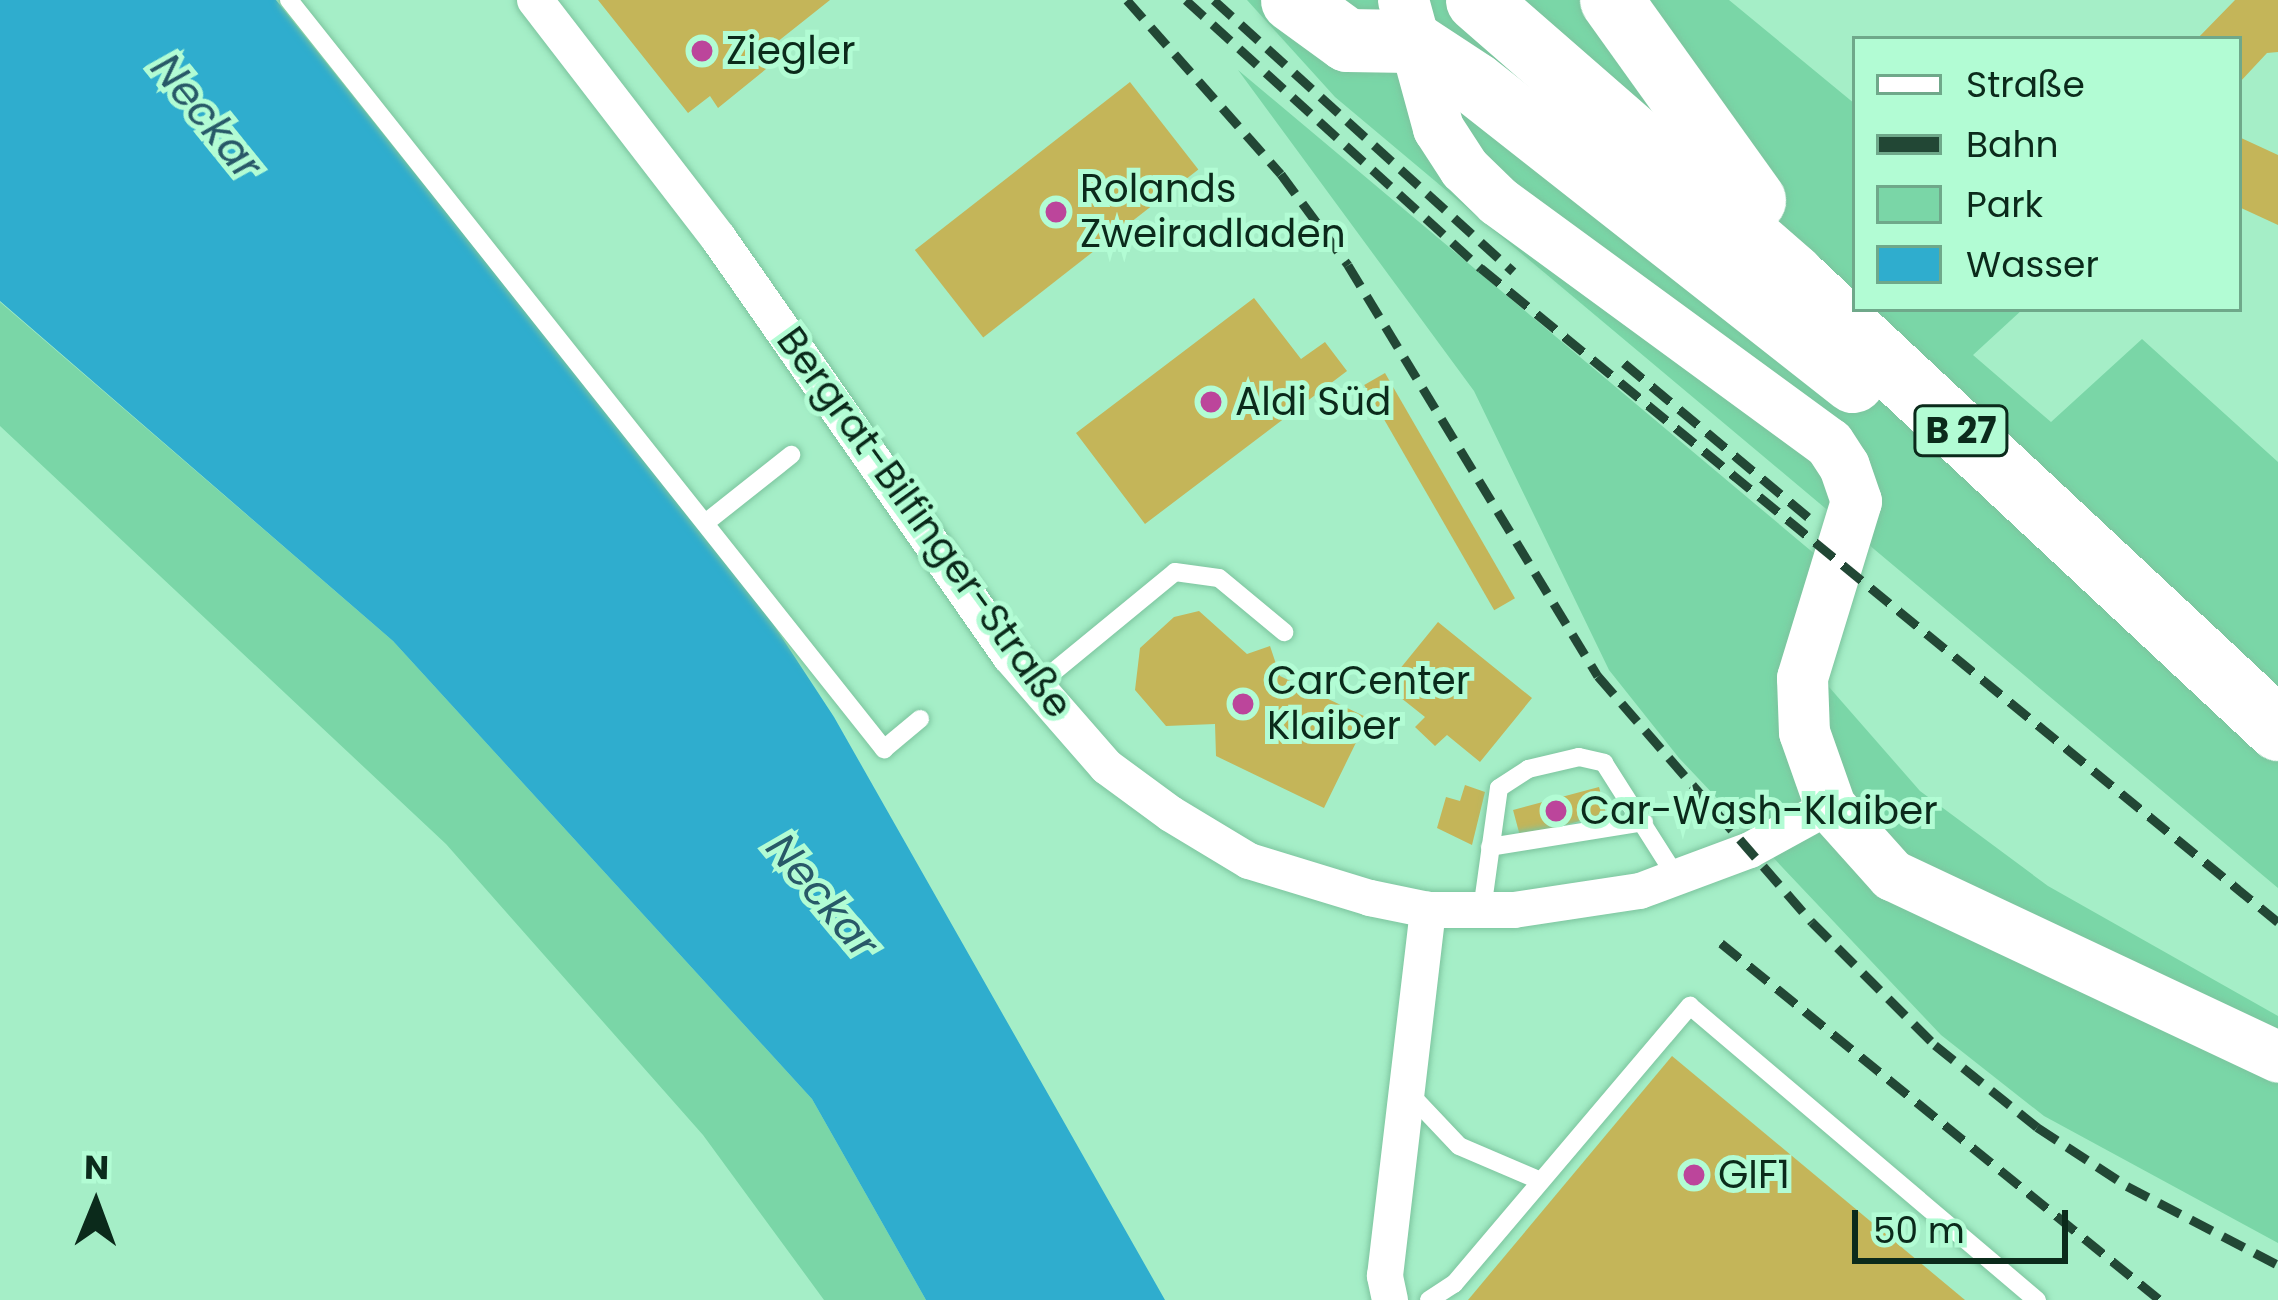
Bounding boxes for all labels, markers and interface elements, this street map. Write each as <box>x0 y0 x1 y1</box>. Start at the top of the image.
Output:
place label: Ziegler <box>726 28 856 74</box>
legend <box>1852 36 2242 312</box>
marker: Ziegler <box>689 38 715 64</box>
water label: Neckar <box>140 44 272 190</box>
text: Straße <box>1966 59 2085 110</box>
text: Bahn <box>1966 119 2058 170</box>
place label: Rolands Zweiradladen <box>1080 167 1346 258</box>
text: Park <box>1966 179 2043 230</box>
marker: Rolands Zweiradladen <box>1043 199 1069 225</box>
text: Wasser <box>1966 239 2099 290</box>
street label: Bergrat-Bilfinger-Straße <box>767 319 1081 727</box>
place label: Aldi Süd <box>1235 379 1391 425</box>
marker: Aldi Süd <box>1198 389 1224 415</box>
road number: B 27 <box>1913 401 2009 461</box>
place label: CarCenter Klaiber <box>1267 659 1470 750</box>
marker: CarCenter Klaiber <box>1230 691 1256 717</box>
place label: Car-Wash-Klaiber <box>1580 788 1938 834</box>
marker: Car-Wash-Klaiber <box>1543 798 1569 824</box>
water label: Neckar <box>756 824 888 968</box>
north arrow <box>36 1144 156 1264</box>
text: N <box>84 1144 109 1191</box>
place label: GIF1 <box>1718 1152 1790 1198</box>
marker: GIF1 <box>1681 1162 1707 1188</box>
scale bar <box>1858 1186 2074 1260</box>
text: 50 m <box>1873 1205 1965 1256</box>

